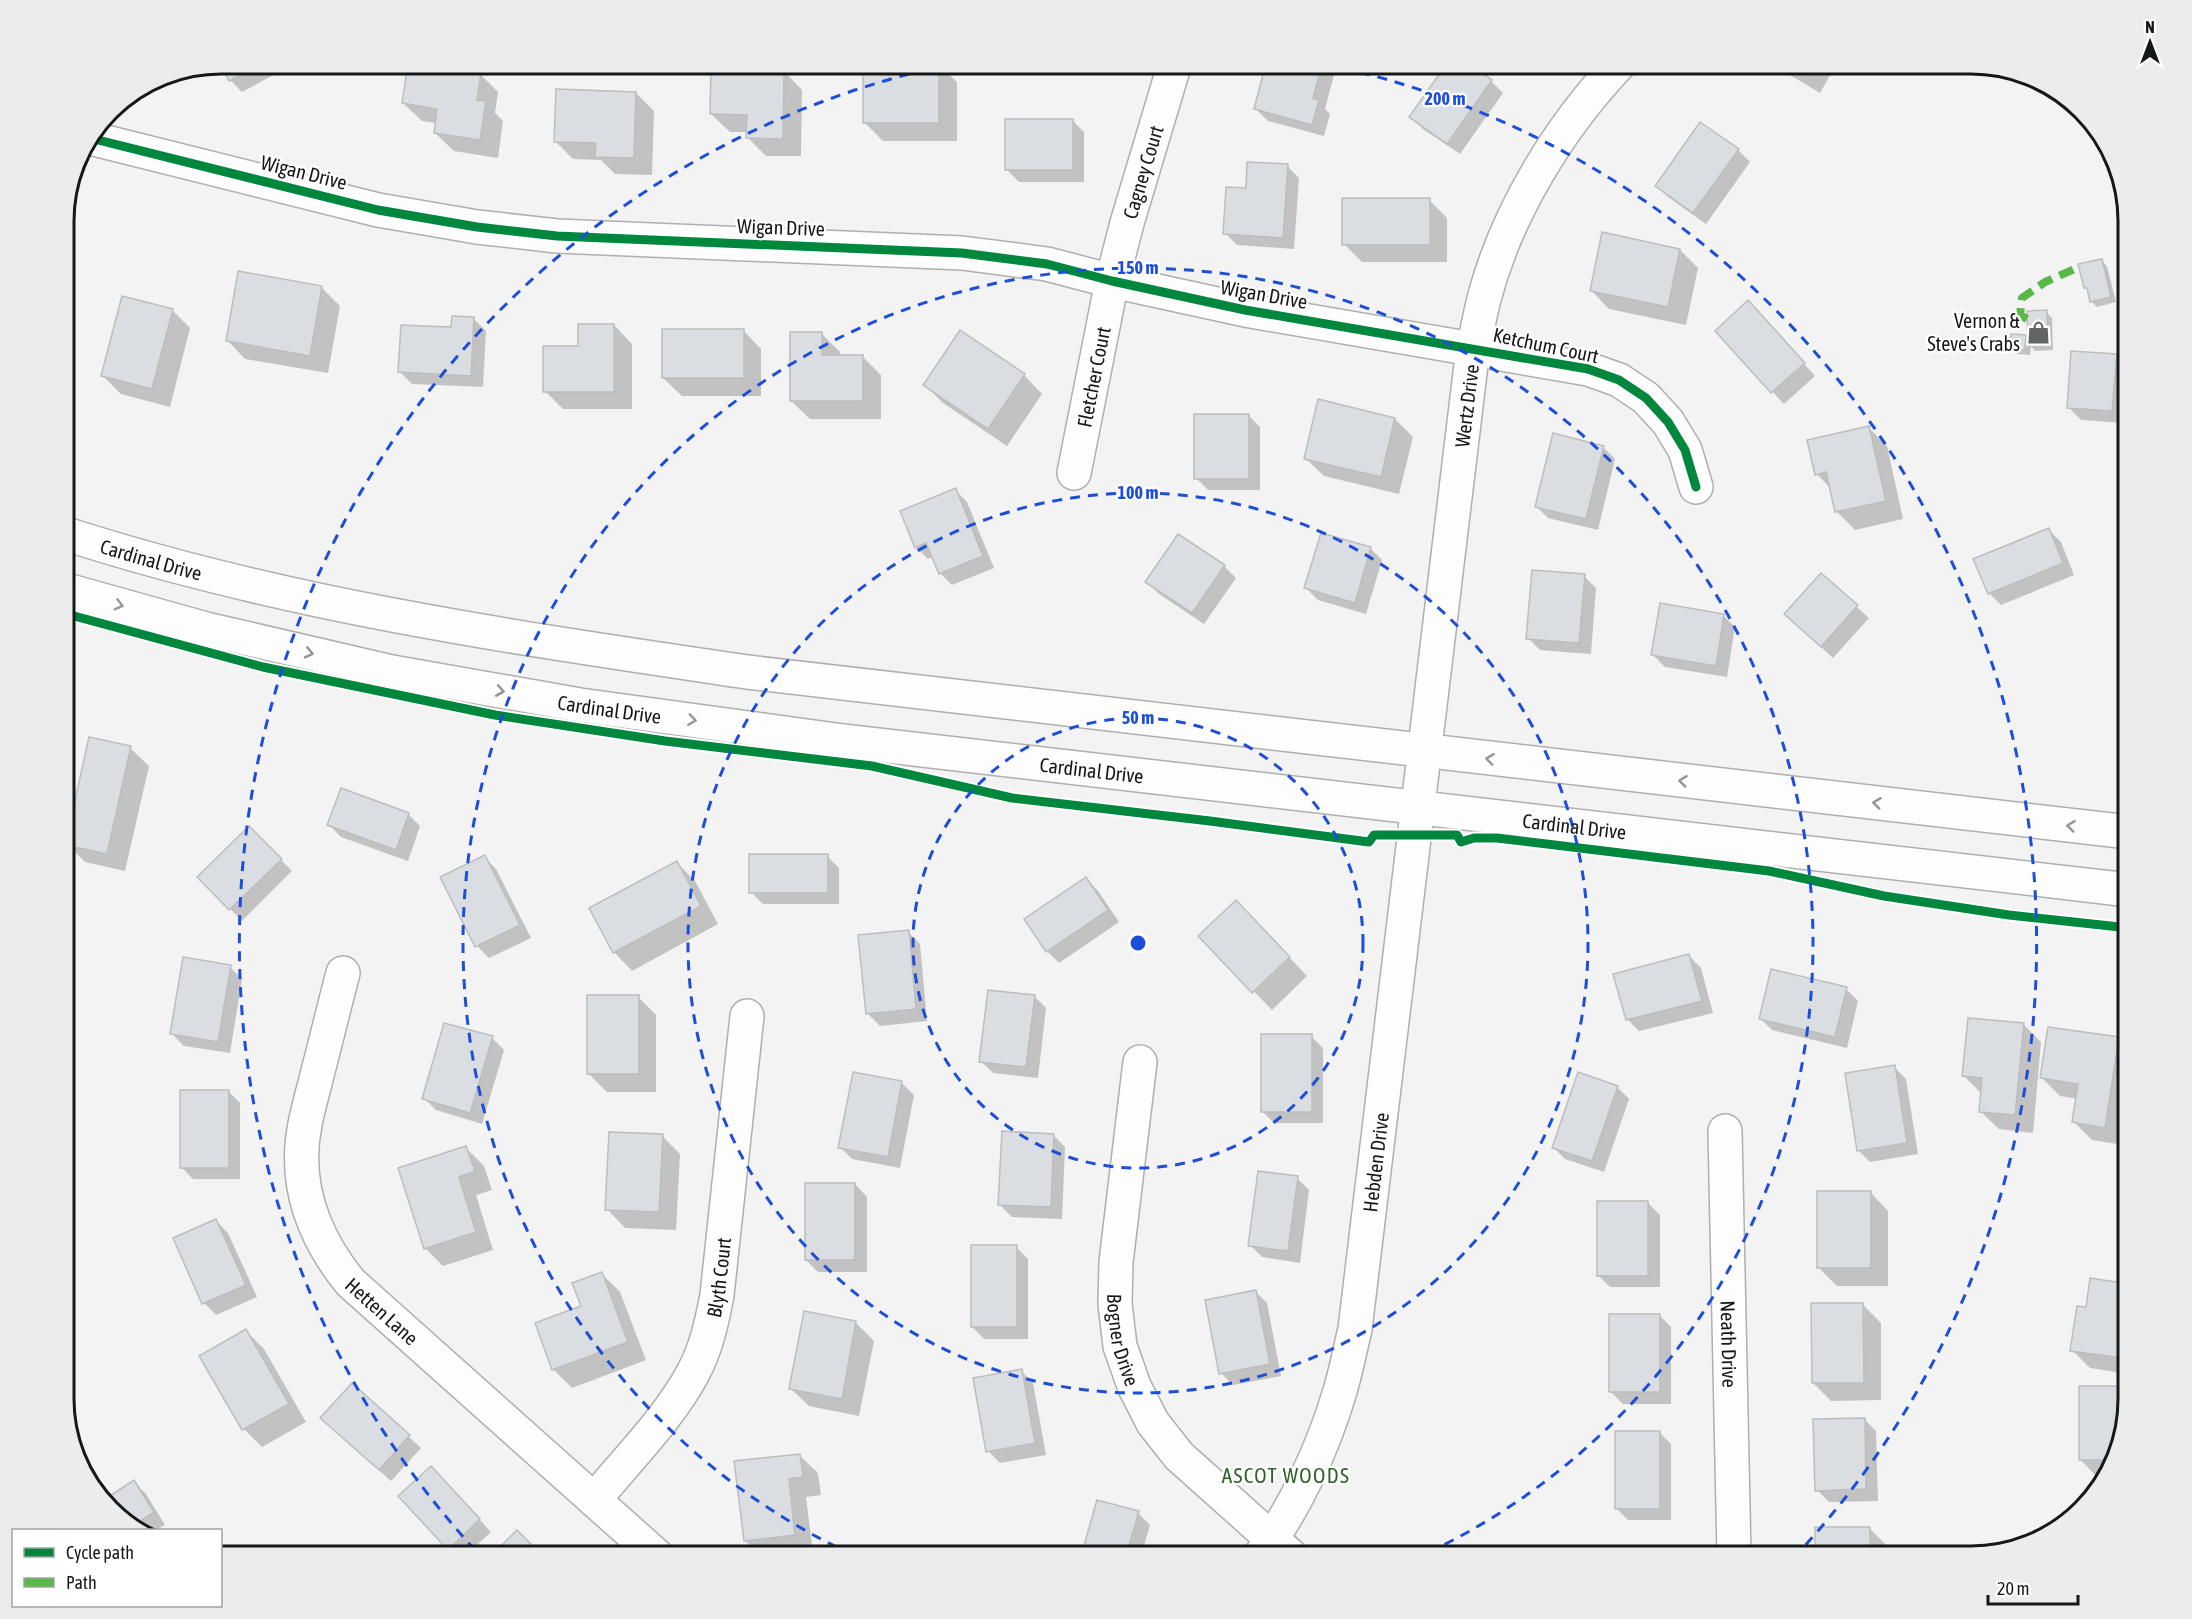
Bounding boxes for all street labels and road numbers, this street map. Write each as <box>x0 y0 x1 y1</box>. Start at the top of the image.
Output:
street label: Cagney Court <box>1118 122 1167 221</box>
street label: Wigan Drive <box>259 150 349 194</box>
street label: Wigan Drive <box>737 214 825 240</box>
street label: Wigan Drive <box>1219 275 1309 313</box>
street label: Ketchum Court <box>1491 323 1601 367</box>
street label: Fletcher Court <box>1072 324 1114 429</box>
street label: Wertz Drive <box>1450 363 1482 448</box>
street label: Cardinal Drive <box>98 534 204 584</box>
street label: Cardinal Drive <box>556 690 663 727</box>
street label: Cardinal Drive <box>1039 752 1145 787</box>
street label: Cardinal Drive <box>1521 808 1628 843</box>
street label: Hebden Drive <box>1358 1111 1392 1213</box>
street label: Blyth Court <box>701 1236 735 1320</box>
street label: Hetten Lane <box>341 1272 423 1349</box>
street label: Bogner Drive <box>1103 1293 1144 1389</box>
street label: Neath Drive <box>1717 1300 1742 1388</box>

